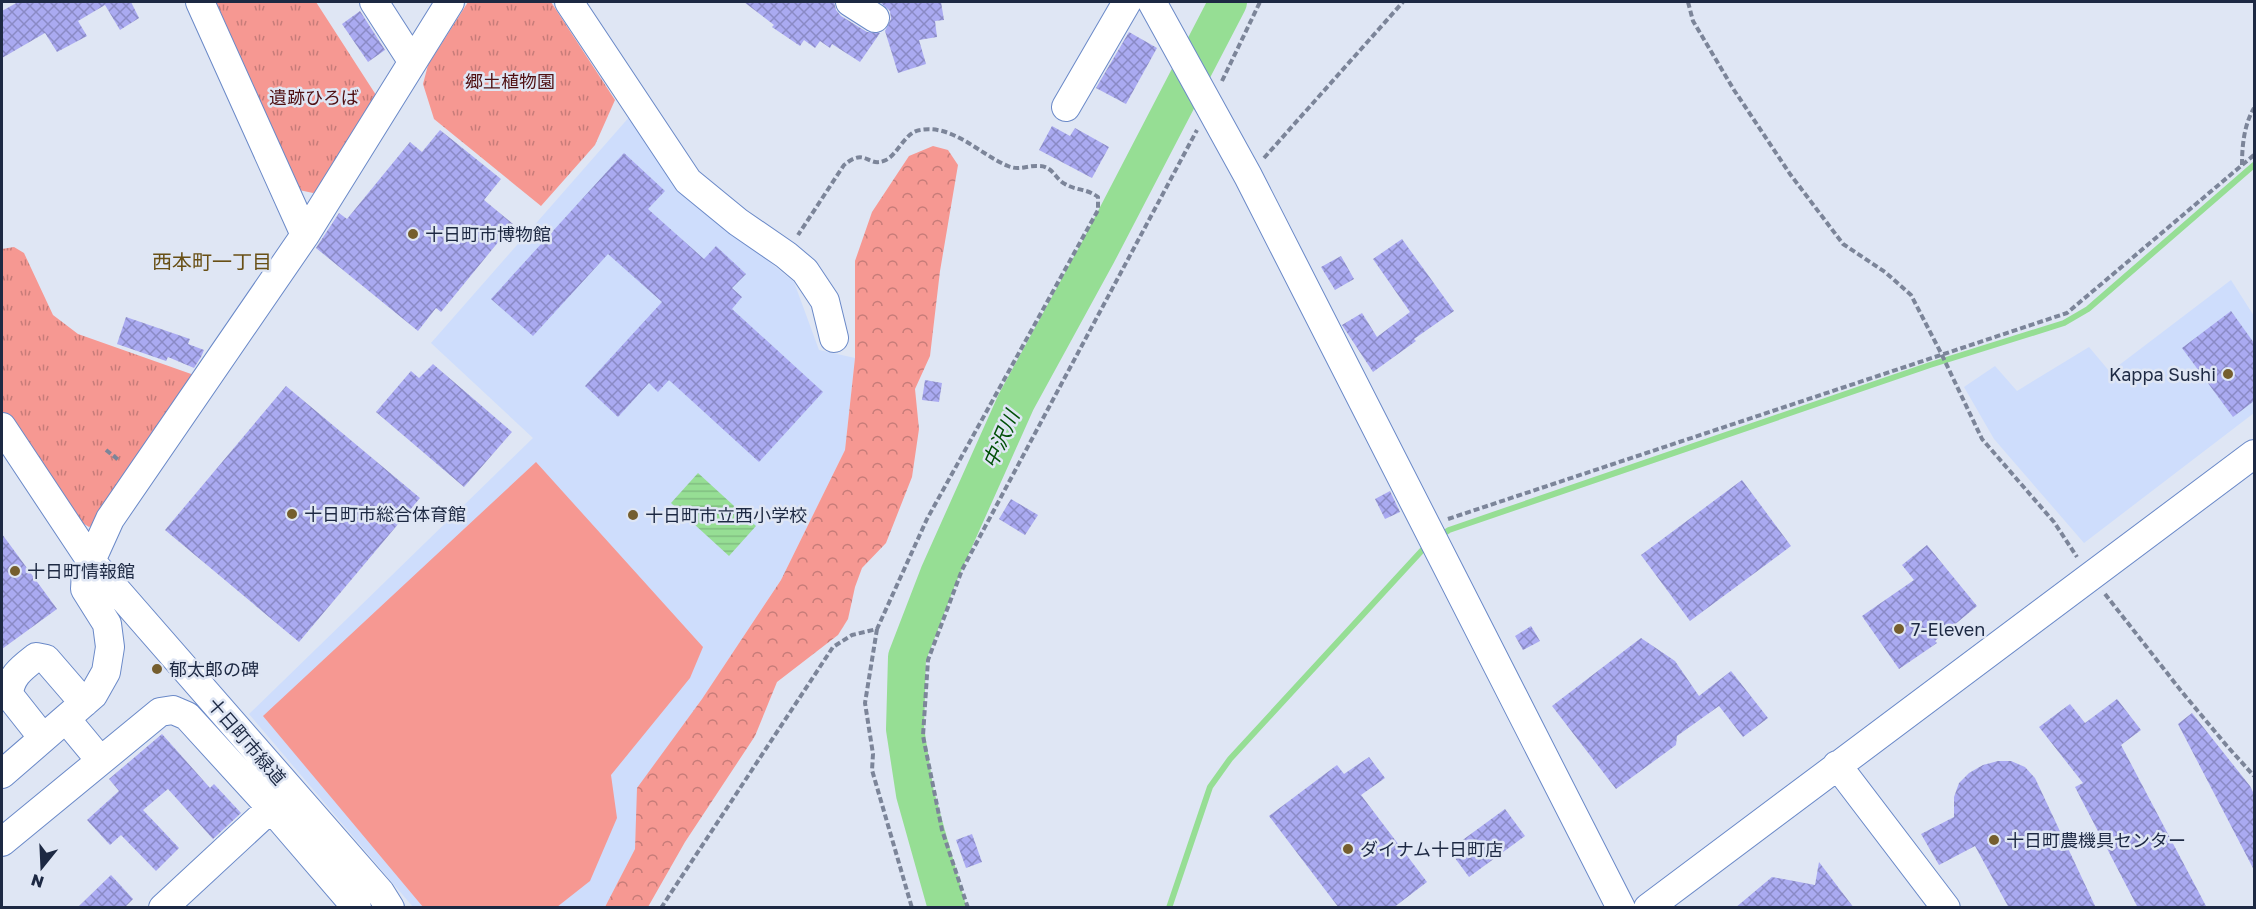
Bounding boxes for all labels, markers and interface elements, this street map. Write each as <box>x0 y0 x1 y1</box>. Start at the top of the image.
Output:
park label: 郷土植物園 <box>465 70 555 92</box>
park label: 遺跡ひろば <box>269 86 359 108</box>
place label: 十日町市博物館 <box>425 223 551 245</box>
marker: 十日町市博物館 <box>406 227 420 241</box>
district label: 西本町一丁目 <box>152 249 272 273</box>
place label: Kappa Sushi <box>2109 363 2216 385</box>
marker: Kappa Sushi <box>2221 367 2235 381</box>
water label: 中沢川 <box>977 405 1024 471</box>
place label: 十日町市総合体育館 <box>304 503 466 525</box>
place label: 十日町市立西小学校 <box>645 504 807 526</box>
marker: 十日町市総合体育館 <box>285 507 299 521</box>
marker: 十日町市立西小学校 <box>626 508 640 522</box>
place label: 十日町情報館 <box>27 560 135 582</box>
marker: 十日町情報館 <box>8 564 22 578</box>
place label: 7-Eleven <box>1911 618 1985 640</box>
marker: 7-Eleven <box>1892 622 1906 636</box>
place label: 郁太郎の碑 <box>169 658 259 680</box>
marker: 郁太郎の碑 <box>150 662 164 676</box>
street label: 十日町市緑道 <box>203 693 291 789</box>
place label: 十日町農機具センター <box>2006 829 2186 851</box>
marker: 十日町農機具センター <box>1987 833 2001 847</box>
north arrow <box>12 837 72 897</box>
place label: ダイナム十日町店 <box>1360 838 1503 860</box>
marker: ダイナム十日町店 <box>1341 842 1355 856</box>
text: N <box>28 870 46 893</box>

